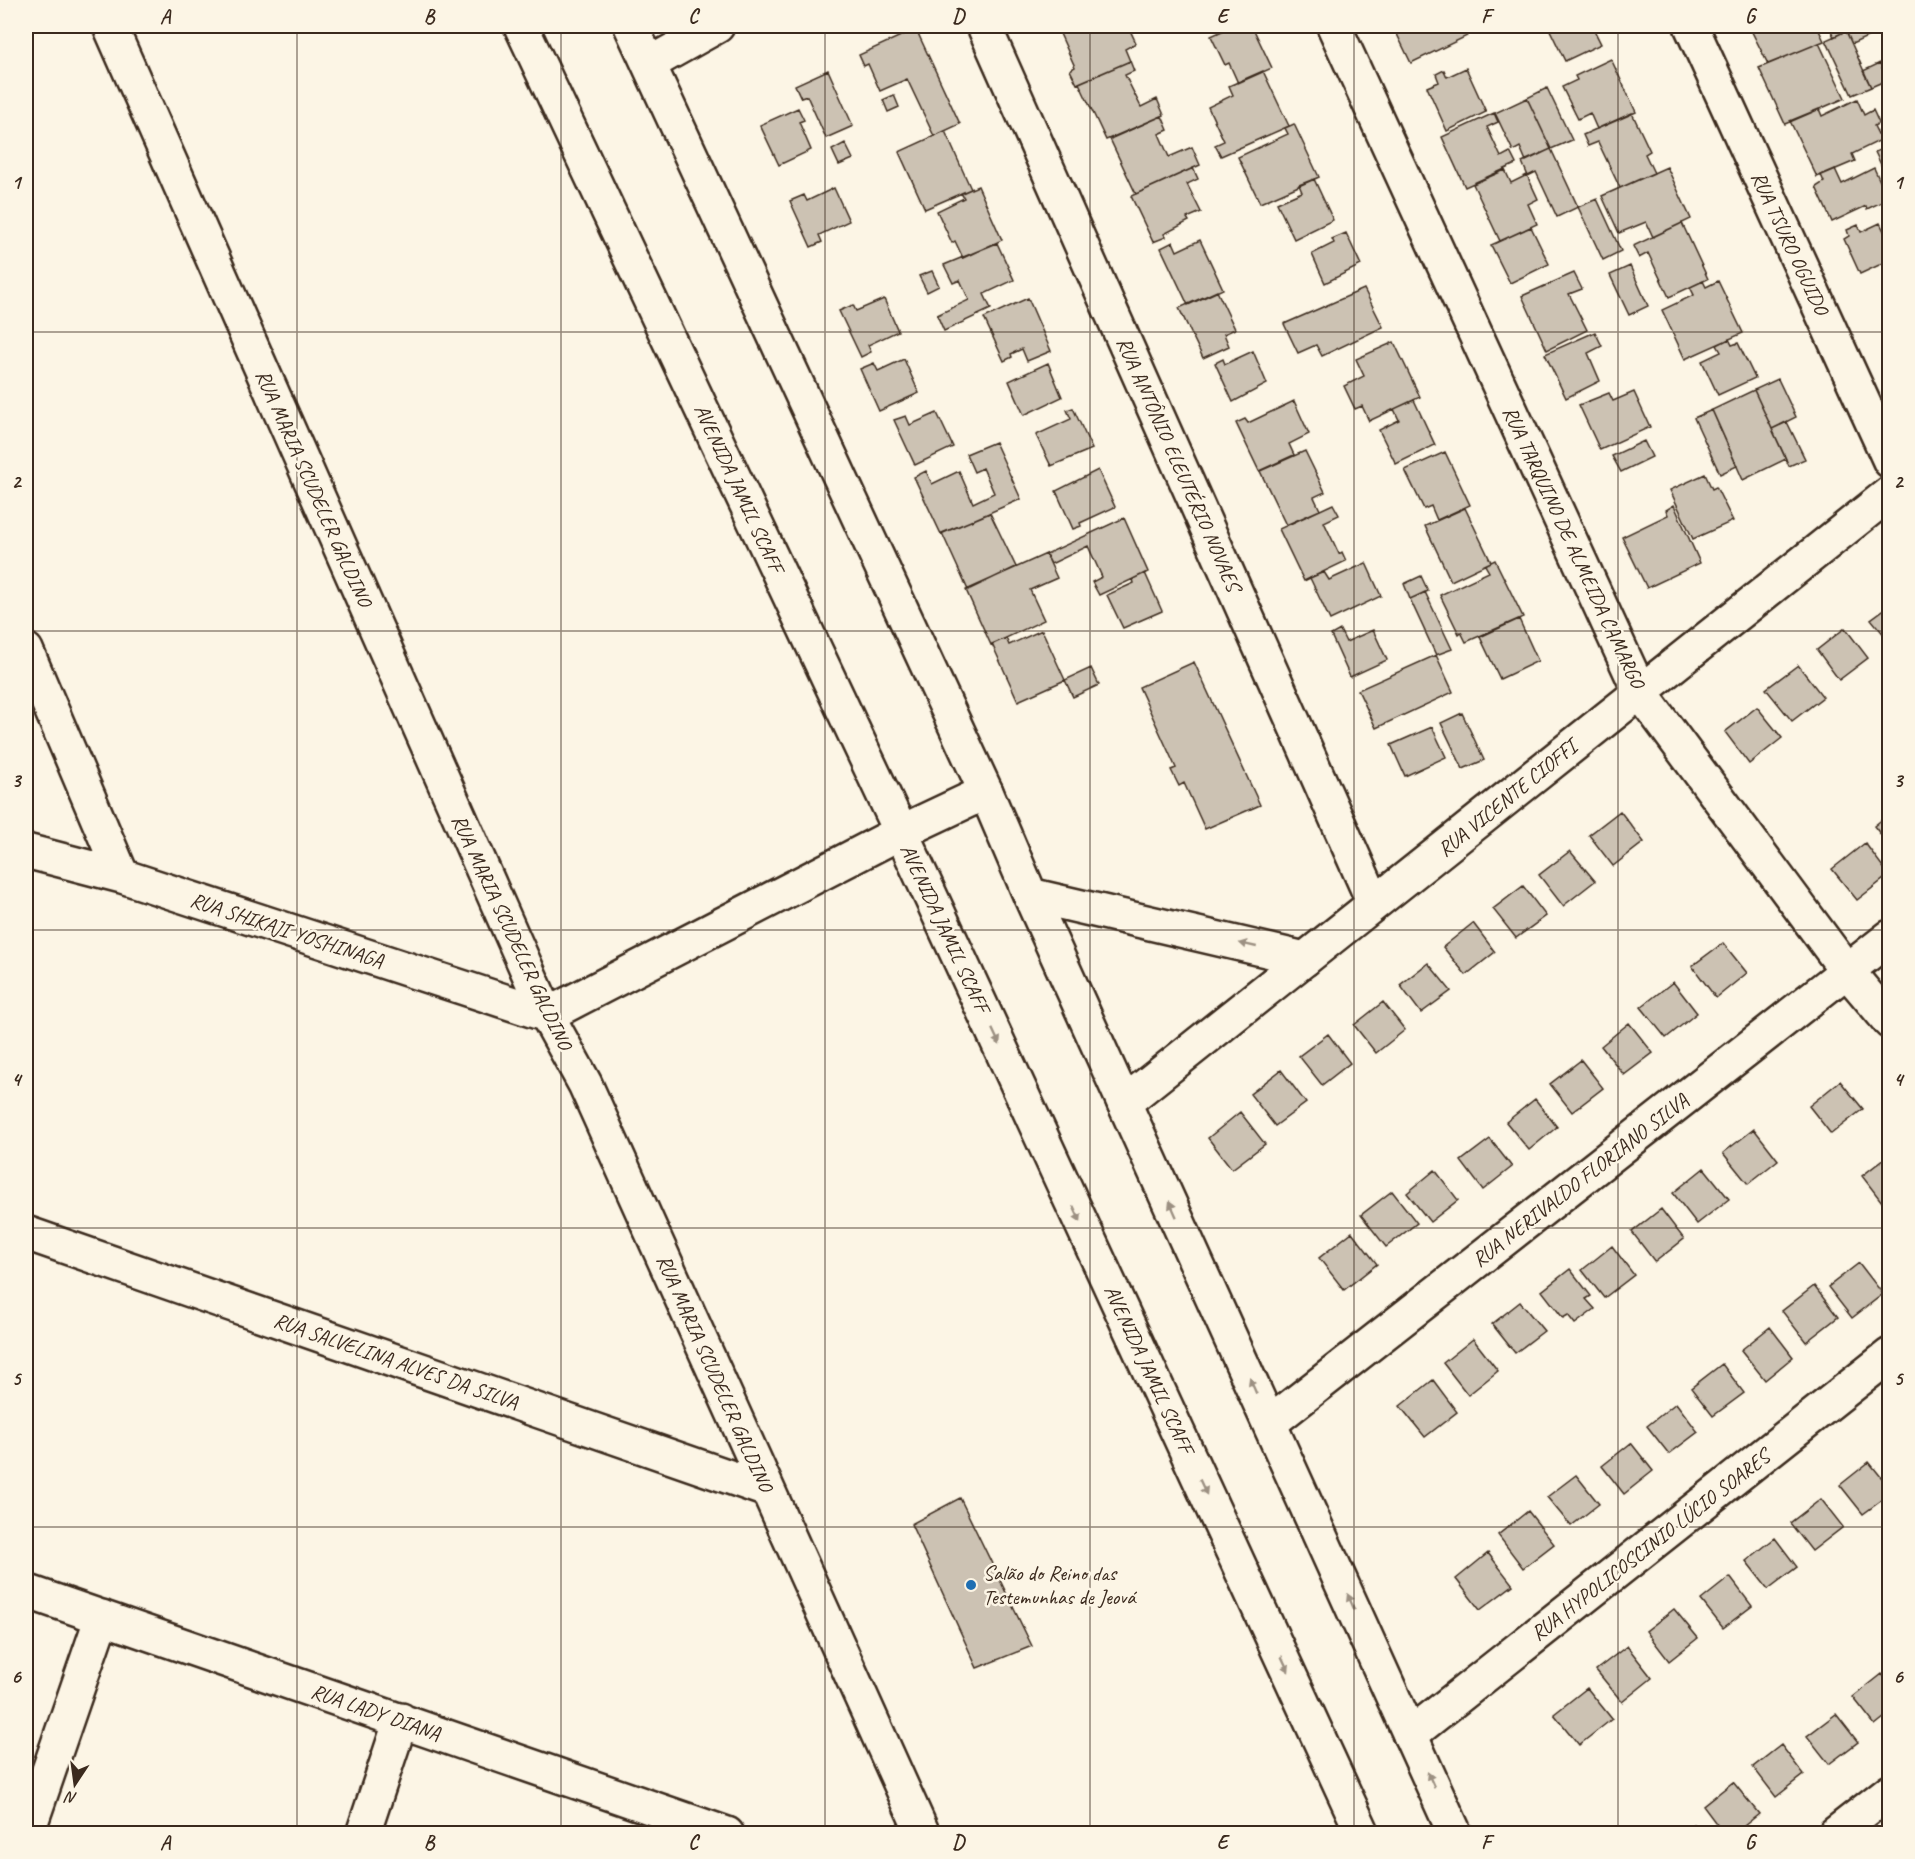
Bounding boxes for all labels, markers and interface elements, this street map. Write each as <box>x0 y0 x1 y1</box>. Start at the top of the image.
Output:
text: A <box>160 4 172 29</box>
text: B <box>424 4 436 29</box>
text: C <box>688 4 700 29</box>
text: D <box>952 4 966 29</box>
text: E <box>1217 4 1231 29</box>
text: F <box>1481 4 1495 29</box>
text: G <box>1745 4 1758 29</box>
street label: RUA TSURO OGUIDO <box>1745 167 1836 321</box>
text: 1 <box>12 170 23 195</box>
text: 1 <box>1894 170 1905 195</box>
street label: RUA ANTÔNIO ELEUTÉRIO NOVAES <box>1111 333 1248 599</box>
street label: RUA MARIA SCUDELER GALDINO <box>250 366 379 613</box>
street label: AVENIDA JAMIL SCAFF <box>689 400 791 580</box>
street label: RUA TARQUINO DE ALMEIDA CAMARGO <box>1497 402 1652 694</box>
text: 2 <box>12 469 23 494</box>
text: 2 <box>1894 469 1905 494</box>
street label: RUA VICENTE CIOFFI <box>1432 731 1585 862</box>
text: 3 <box>12 768 23 793</box>
text: 3 <box>1894 768 1905 793</box>
street label: RUA MARIA SCUDELER GALDINO <box>446 810 579 1056</box>
street label: AVENIDA JAMIL SCAFF <box>895 840 997 1020</box>
street label: RUA SHIKAJI YOSHINAGA <box>187 886 387 974</box>
one-way arrow <box>1239 940 1257 950</box>
one-way arrow <box>991 1029 1000 1046</box>
text: 4 <box>12 1067 24 1092</box>
text: 4 <box>1894 1067 1906 1092</box>
street label: RUA NERIVALDO FLORIANO SILVA <box>1467 1087 1694 1273</box>
one-way arrow <box>1168 1200 1177 1217</box>
one-way arrow <box>1073 1206 1082 1223</box>
street label: RUA MARIA SCUDELER GALDINO <box>651 1251 780 1498</box>
street label: AVENIDA JAMIL SCAFF <box>1099 1281 1201 1461</box>
street label: RUA SALVELINA ALVES DA SILVA <box>270 1307 522 1415</box>
text: 5 <box>12 1366 23 1391</box>
text: 5 <box>1894 1366 1905 1391</box>
one-way arrow <box>1248 1377 1258 1395</box>
street label: RUA HYPOLICOSCINIO LÚCIO SOARES <box>1525 1441 1778 1646</box>
one-way arrow <box>1199 1478 1208 1495</box>
place label: Salão do Reino das Testemunhas de Jeová <box>983 1560 1137 1610</box>
marker: Salão do Reino das Testemunhas de Jeová <box>964 1578 978 1592</box>
one-way arrow <box>1346 1594 1355 1611</box>
one-way arrow <box>1280 1655 1289 1672</box>
text: 6 <box>11 1664 22 1689</box>
text: 6 <box>1893 1664 1904 1689</box>
street label: RUA LADY DIANA <box>308 1678 445 1746</box>
north arrow <box>45 1754 105 1814</box>
one-way arrow <box>1426 1772 1435 1789</box>
text: N <box>62 1786 79 1808</box>
text: A <box>160 1830 172 1855</box>
text: B <box>424 1830 436 1855</box>
text: C <box>688 1830 700 1855</box>
text: D <box>952 1830 966 1855</box>
text: E <box>1217 1830 1231 1855</box>
text: F <box>1481 1830 1495 1855</box>
text: G <box>1745 1830 1758 1855</box>

